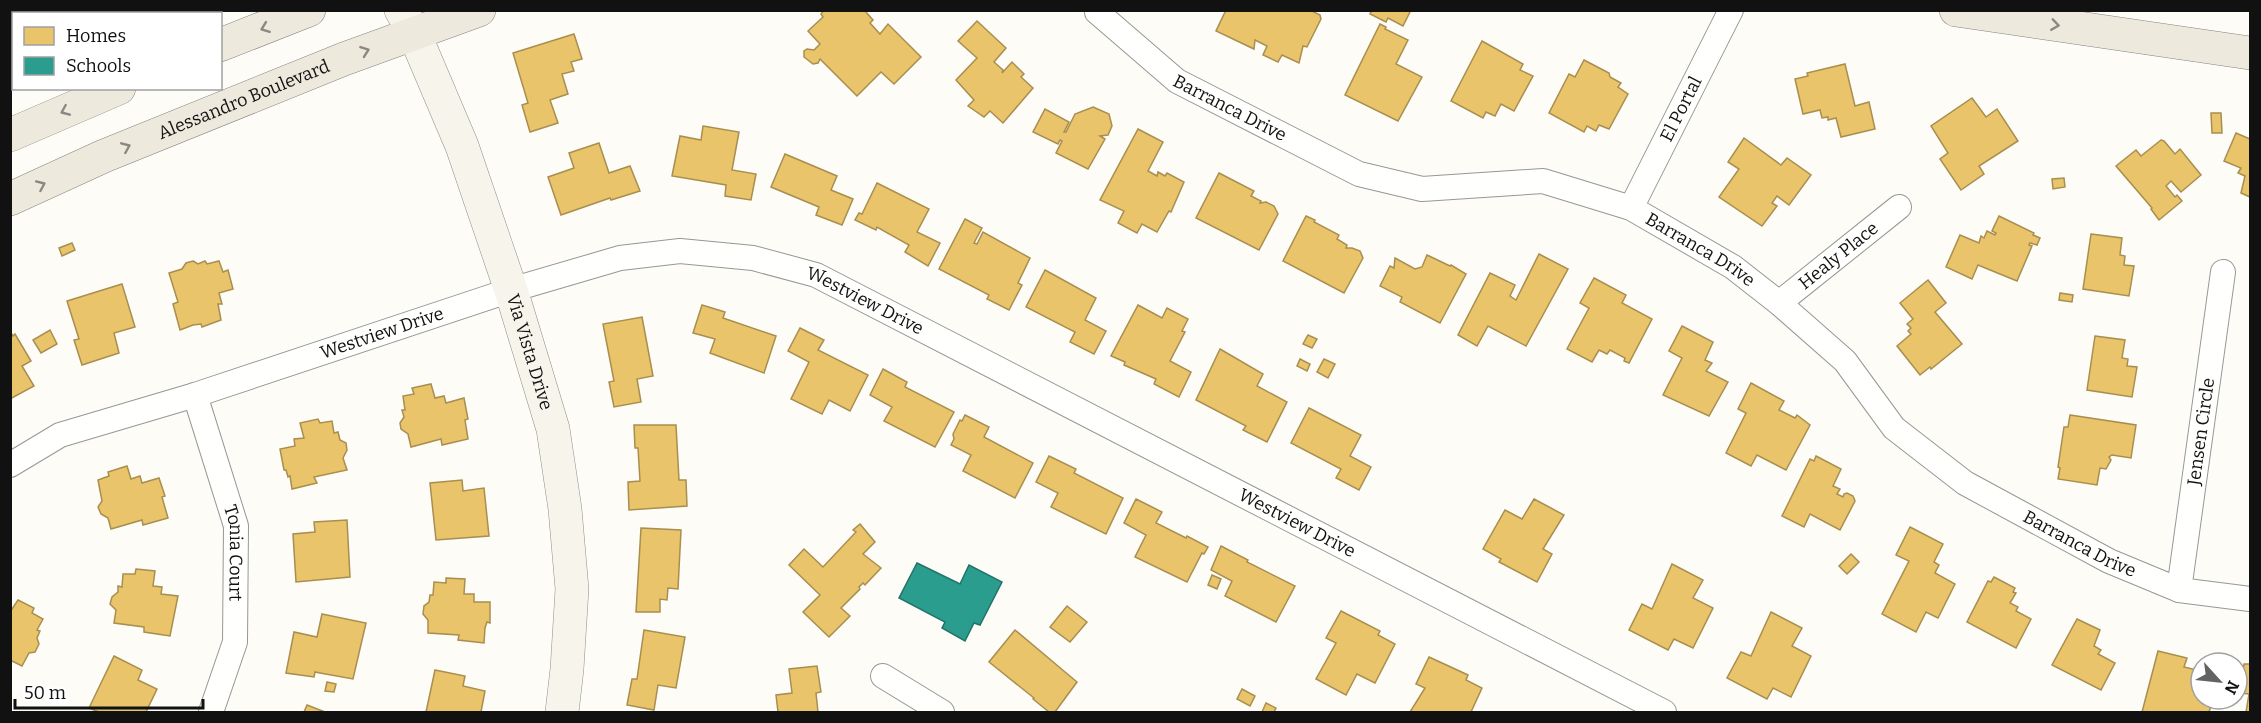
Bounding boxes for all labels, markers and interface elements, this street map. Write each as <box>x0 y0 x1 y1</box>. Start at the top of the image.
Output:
legend <box>12 12 222 90</box>
one-way arrow <box>2051 18 2060 30</box>
one-way arrow <box>260 21 271 33</box>
text: Homes <box>66 25 126 47</box>
one-way arrow <box>359 45 370 58</box>
text: Schools <box>66 55 131 77</box>
street label: Alessandro Boulevard <box>155 55 333 144</box>
street label: Barranca Drive <box>1170 70 1290 146</box>
street label: El Portal <box>1655 73 1707 145</box>
one-way arrow <box>61 104 72 116</box>
one-way arrow <box>120 142 131 154</box>
one-way arrow <box>35 180 46 192</box>
street label: Barranca Drive <box>1642 208 1760 291</box>
street label: Healy Place <box>1794 217 1883 294</box>
street label: Westview Drive <box>804 262 927 340</box>
street label: Via Vista Drive <box>502 291 558 413</box>
street label: Westview Drive <box>317 302 446 364</box>
street label: Jensen Circle <box>2182 376 2219 488</box>
street label: Westview Drive <box>1235 484 1359 562</box>
street label: Tonia Court <box>219 502 247 602</box>
street label: Barranca Drive <box>2019 506 2139 582</box>
north arrow <box>2189 651 2249 711</box>
scale bar <box>15 672 202 710</box>
text: N <box>2221 678 2243 697</box>
text: 50 m <box>24 682 66 704</box>

